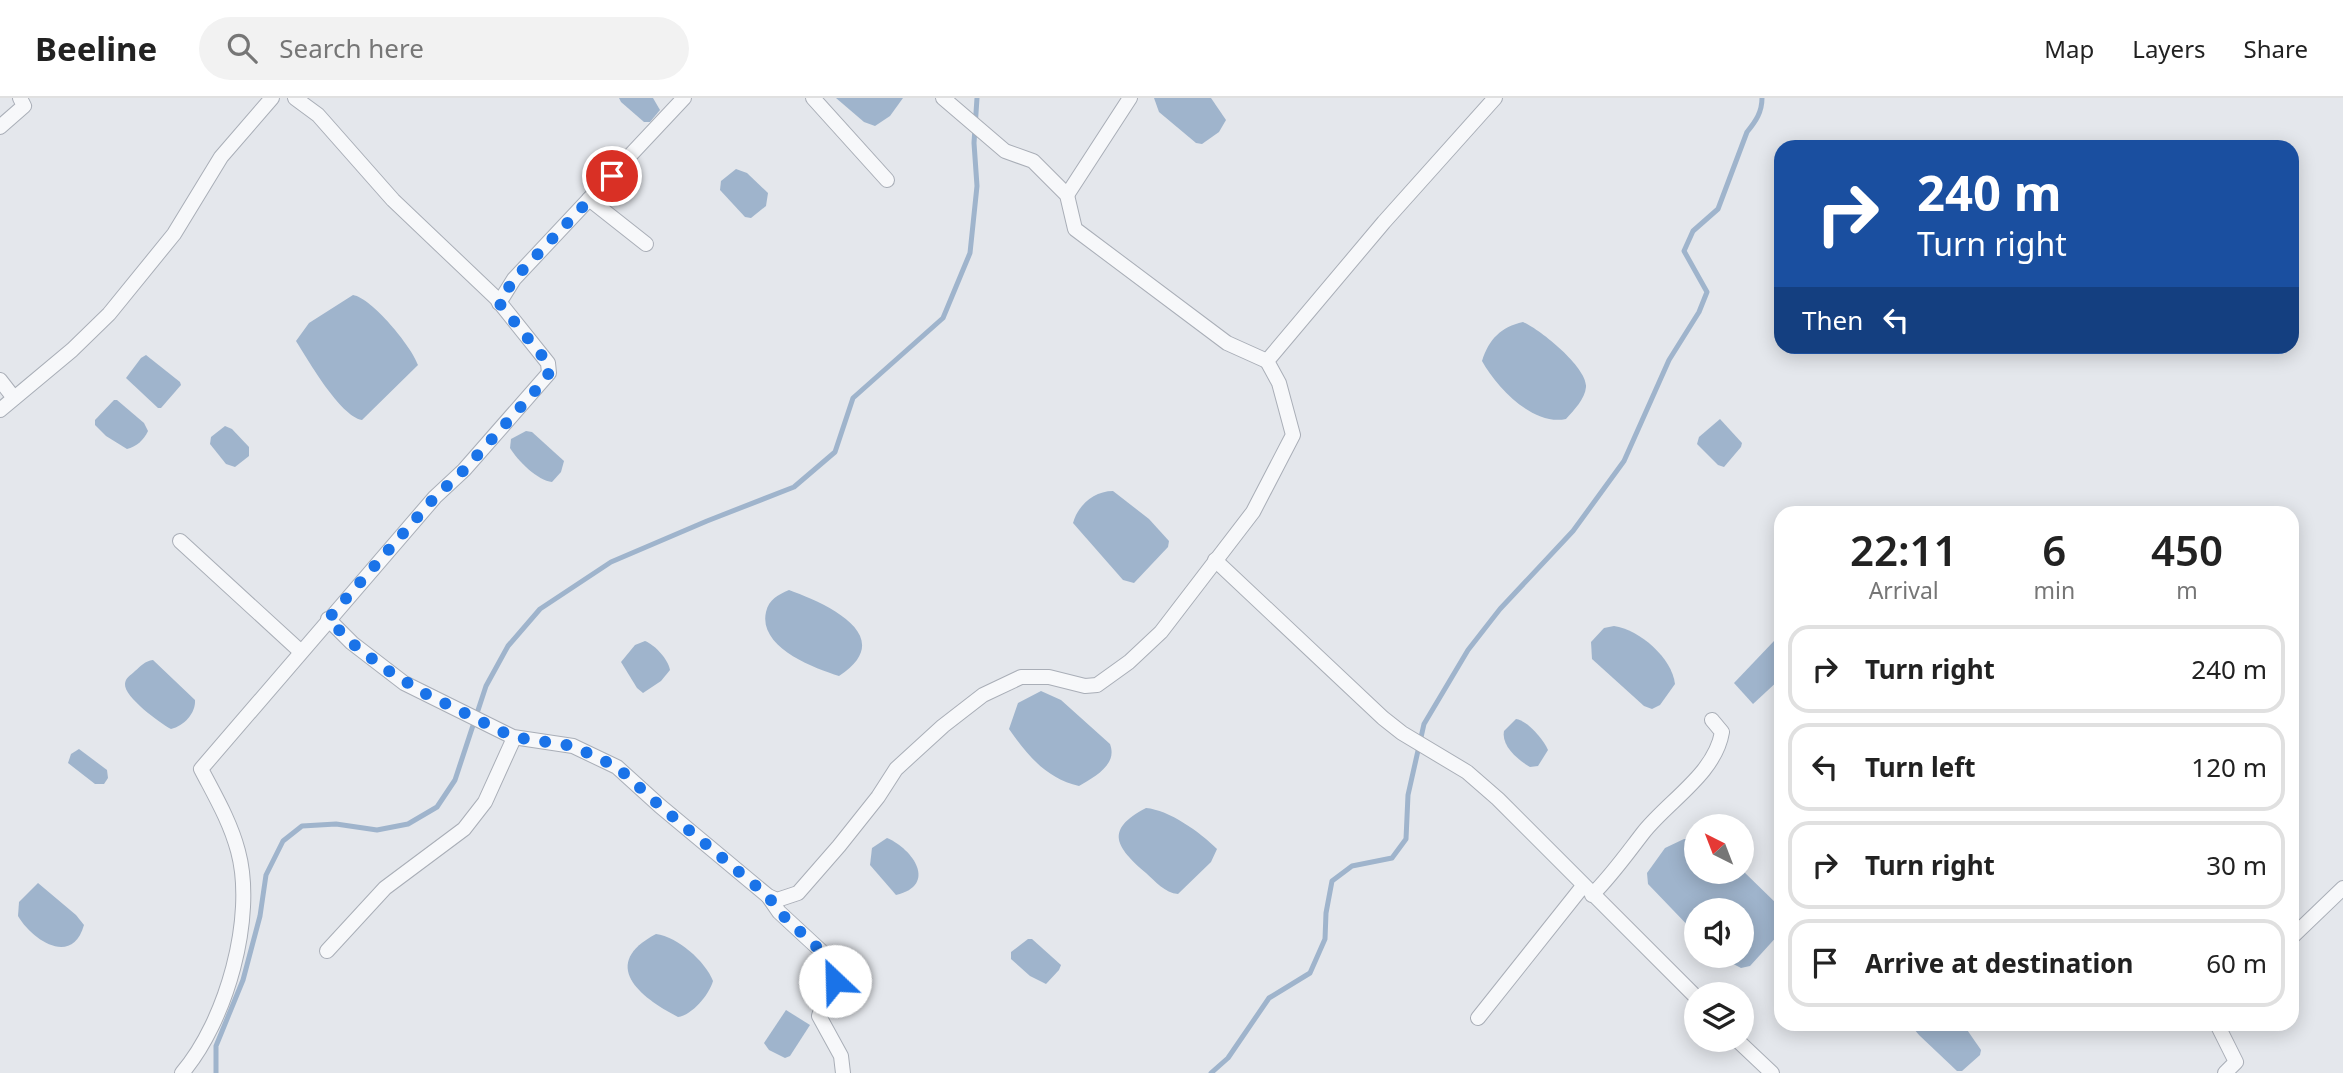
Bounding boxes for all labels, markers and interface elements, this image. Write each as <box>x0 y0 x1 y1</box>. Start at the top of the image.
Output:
search box <box>199 17 689 80</box>
text: Beeline <box>35 26 157 71</box>
icon: search <box>223 29 261 67</box>
text: Search here <box>279 30 424 66</box>
text: Map <box>2044 32 2094 65</box>
text: Layers <box>2132 32 2206 65</box>
text: Share <box>2244 32 2308 65</box>
pin <box>582 146 642 206</box>
icon: arrive <box>593 157 631 195</box>
text: 240 m <box>1917 159 2062 225</box>
icon: right <box>1802 168 1893 259</box>
text: Turn right <box>1917 222 2067 265</box>
icon: left <box>1877 301 1915 339</box>
text: Then <box>1802 302 1863 338</box>
text: 22:11 <box>1850 521 1958 578</box>
text: 6 <box>2042 521 2066 578</box>
text: 450 <box>2151 521 2223 578</box>
text: Arrival <box>1869 574 1939 606</box>
text: min <box>2033 574 2075 606</box>
text: m <box>2176 574 2198 606</box>
icon: right <box>1806 650 1844 688</box>
text: Turn right <box>1865 651 1995 687</box>
text: 240 m <box>2191 651 2267 687</box>
icon: left <box>1806 748 1844 786</box>
text: Turn left <box>1865 749 1976 785</box>
text: 120 m <box>2191 749 2267 785</box>
north arrow <box>1684 814 1754 884</box>
map controls <box>1684 814 1754 1052</box>
icon: right <box>1806 846 1844 884</box>
text: Turn right <box>1865 847 1995 883</box>
text: 30 m <box>2206 847 2267 883</box>
button: sound <box>1684 898 1754 968</box>
position arrow <box>798 944 872 1018</box>
icon: arrive <box>1806 944 1844 982</box>
text: Arrive at destination <box>1865 945 2134 981</box>
text: 60 m <box>2206 945 2267 981</box>
button: layers <box>1684 982 1754 1052</box>

